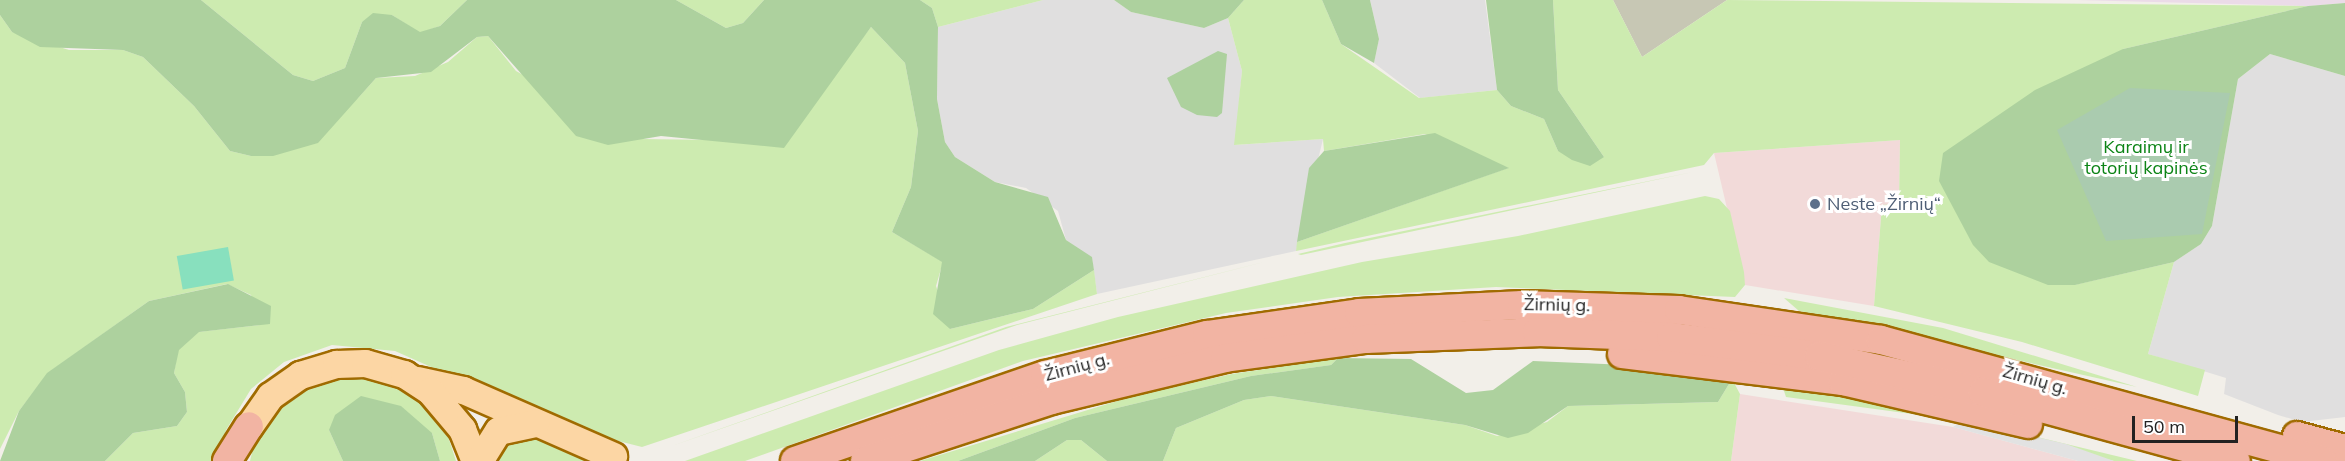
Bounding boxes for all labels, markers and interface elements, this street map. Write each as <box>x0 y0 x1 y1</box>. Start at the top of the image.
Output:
park label: Karaimų ir totorių kapinės <box>2084 137 2208 180</box>
place label: Neste „Žirnių“ <box>1827 193 1941 215</box>
marker: Neste „Žirnių“ <box>1808 197 1822 211</box>
street label: Žirnių g. <box>1524 294 1590 316</box>
street label: Žirnių g. <box>1042 348 1112 386</box>
street label: Žirnių g. <box>2000 360 2070 400</box>
scale bar <box>2135 404 2242 442</box>
text: 50 m <box>2143 415 2185 438</box>

